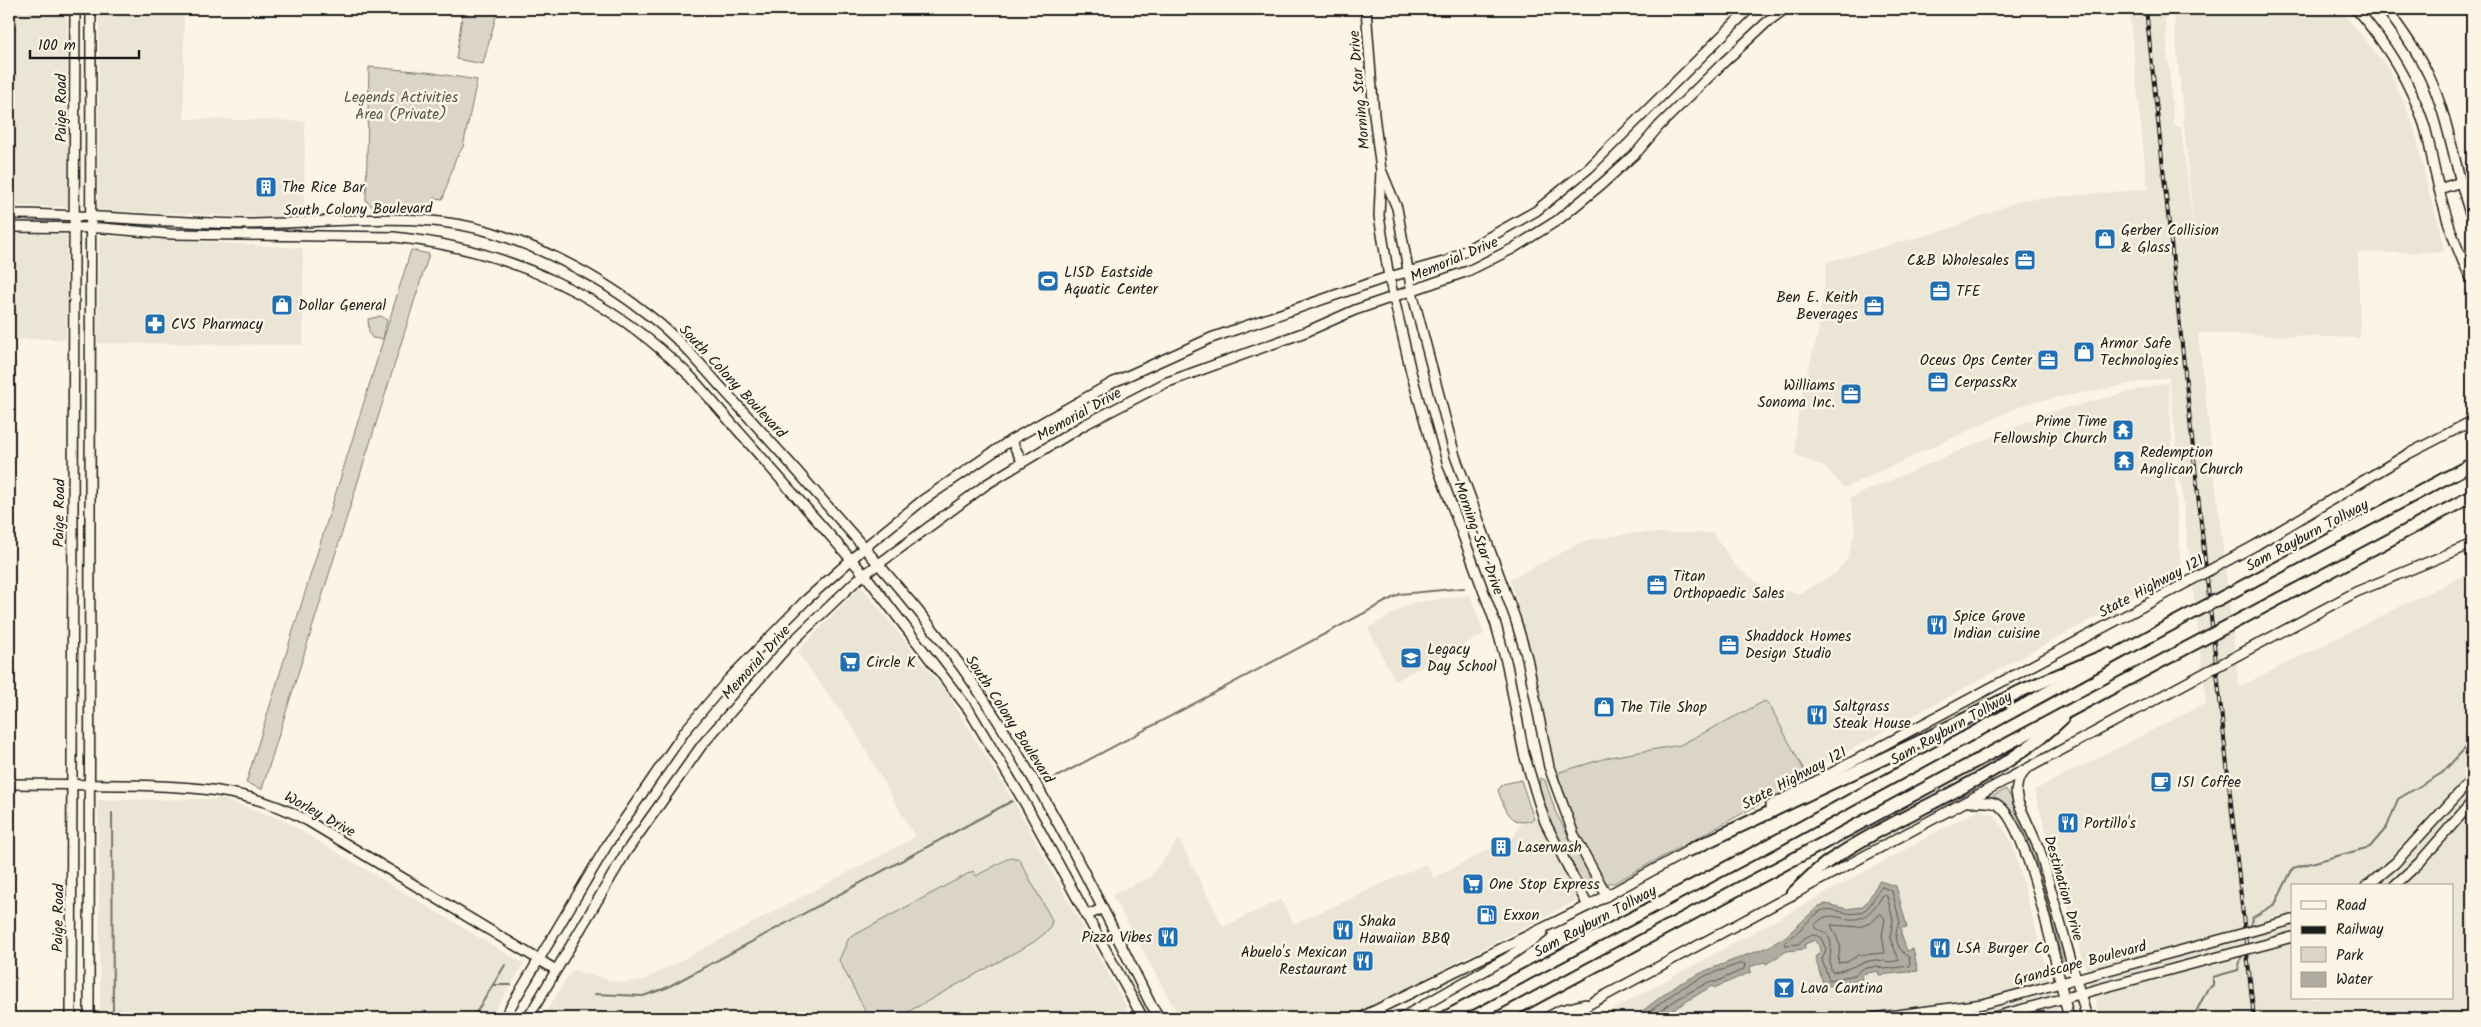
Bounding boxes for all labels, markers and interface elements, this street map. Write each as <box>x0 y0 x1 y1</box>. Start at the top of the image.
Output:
scale bar <box>30 28 139 60</box>
street label: Morning Star Drive <box>1343 29 1377 150</box>
text: 100 m <box>38 34 76 58</box>
street label: Paige Road <box>50 73 74 142</box>
park label: Legends Activities Area (Private) <box>344 86 459 127</box>
building icon: The Rice Bar <box>254 175 278 199</box>
place label: The Rice Bar <box>282 176 365 200</box>
street label: South Colony Boulevard <box>283 197 433 223</box>
place label: Gerber Collision & Glass <box>2121 219 2219 260</box>
shop icon: Gerber Collision & Glass <box>2093 227 2117 251</box>
street label: Memorial Drive <box>1406 230 1503 289</box>
office icon: C&B Wholesales <box>2013 248 2037 272</box>
place label: C&B Wholesales <box>1907 249 2010 273</box>
place label: LISD Eastside Aquatic Center <box>1064 261 1159 302</box>
sports icon: LISD Eastside Aquatic Center <box>1036 269 1060 293</box>
office icon: TFE <box>1928 279 1952 303</box>
place label: TFE <box>1956 280 1982 304</box>
place label: Ben E. Keith Beverages <box>1776 286 1859 327</box>
shop icon: Dollar General <box>270 293 294 317</box>
place label: Dollar General <box>298 294 386 318</box>
office icon: Ben E. Keith Beverages <box>1862 294 1886 318</box>
pharmacy icon: CVS Pharmacy <box>143 312 167 336</box>
place label: CVS Pharmacy <box>171 313 264 337</box>
street label: South Colony Boulevard <box>673 319 792 445</box>
place label: Armor Safe Technologies <box>2100 332 2179 373</box>
shop icon: Armor Safe Technologies <box>2072 340 2096 364</box>
office icon: Oceus Ops Center <box>2036 348 2060 372</box>
place label: Oceus Ops Center <box>1920 349 2033 373</box>
office icon: CerpassRx <box>1926 370 1950 394</box>
place label: CerpassRx <box>1954 371 2017 395</box>
place label: Williams Sonoma Inc. <box>1758 374 1836 415</box>
street label: Memorial Drive <box>1033 382 1127 448</box>
office icon: Williams Sonoma Inc. <box>1839 382 1863 406</box>
place label: Prime Time Fellowship Church <box>1993 410 2107 451</box>
temple icon: Prime Time Fellowship Church <box>2111 418 2135 442</box>
place label: Redemption Anglican Church <box>2140 441 2243 482</box>
temple icon: Redemption Anglican Church <box>2112 449 2136 473</box>
street label: Paige Road <box>47 478 73 548</box>
street label: Morning Star Drive <box>1446 478 1510 599</box>
street label: Sam Rayburn Tollway <box>2242 493 2374 578</box>
street label: State Highway 121 <box>2094 549 2209 625</box>
place label: Titan Orthopaedic Sales <box>1673 565 1785 606</box>
office icon: Titan Orthopaedic Sales <box>1645 573 1669 597</box>
place label: Spice Grove Indian cuisine <box>1953 605 2040 646</box>
restaurant icon: Spice Grove Indian cuisine <box>1925 613 1949 637</box>
street label: Memorial Drive <box>716 620 797 706</box>
place label: Shaddock Homes Design Studio <box>1745 625 1852 666</box>
office icon: Shaddock Homes Design Studio <box>1717 633 1741 657</box>
place label: Legacy Day School <box>1427 638 1497 679</box>
school or university icon: Legacy Day School <box>1399 646 1423 670</box>
supermarket icon: Circle K <box>838 650 862 674</box>
place label: Circle K <box>866 651 916 675</box>
street label: South Colony Boulevard <box>959 651 1060 789</box>
street label: Sam Rayburn Tollway <box>1886 685 2018 772</box>
shop icon: The Tile Shop <box>1592 695 1616 719</box>
place label: Saltgrass Steak House <box>1833 695 1911 736</box>
place label: The Tile Shop <box>1620 696 1707 720</box>
restaurant icon: Saltgrass Steak House <box>1805 703 1829 727</box>
street label: State Highway 121 <box>1737 741 1852 817</box>
cafe icon: 151 Coffee <box>2149 770 2173 794</box>
place label: 151 Coffee <box>2177 771 2241 795</box>
street label: Worley Drive <box>279 785 360 844</box>
restaurant icon: Portillo's <box>2056 811 2080 835</box>
place label: Portillo's <box>2084 812 2137 836</box>
street label: Destination Drive <box>2037 833 2090 944</box>
building icon: Laserwash <box>1489 835 1513 859</box>
place label: Laserwash <box>1517 836 1582 860</box>
supermarket icon: One Stop Express <box>1461 872 1485 896</box>
place label: One Stop Express <box>1489 873 1600 897</box>
street label: Sam Rayburn Tollway <box>1530 879 1662 964</box>
street label: Paige Road <box>46 883 72 953</box>
legend <box>2291 884 2454 1000</box>
text: Road <box>2336 894 2367 918</box>
fuel station icon: Exxon <box>1475 903 1499 927</box>
place label: Exxon <box>1503 904 1539 928</box>
place label: Shaka Hawaiian BBQ <box>1359 910 1451 951</box>
restaurant icon: Shaka Hawaiian BBQ <box>1331 918 1355 942</box>
text: Railway <box>2336 918 2384 942</box>
restaurant icon: Pizza Vibes <box>1156 925 1180 949</box>
place label: Pizza Vibes <box>1081 926 1153 950</box>
street label: Grandscape Boulevard <box>2011 935 2150 993</box>
restaurant icon: LSA Burger Co <box>1928 936 1952 960</box>
place label: LSA Burger Co <box>1956 937 2050 961</box>
place label: Abuelo's Mexican Restaurant <box>1241 941 1347 982</box>
text: Park <box>2336 944 2364 968</box>
restaurant icon: Abuelo's Mexican Restaurant <box>1351 949 1375 973</box>
text: Water <box>2336 968 2373 992</box>
bar icon: Lava Cantina <box>1772 976 1796 1000</box>
place label: Lava Cantina <box>1800 977 1883 1001</box>

